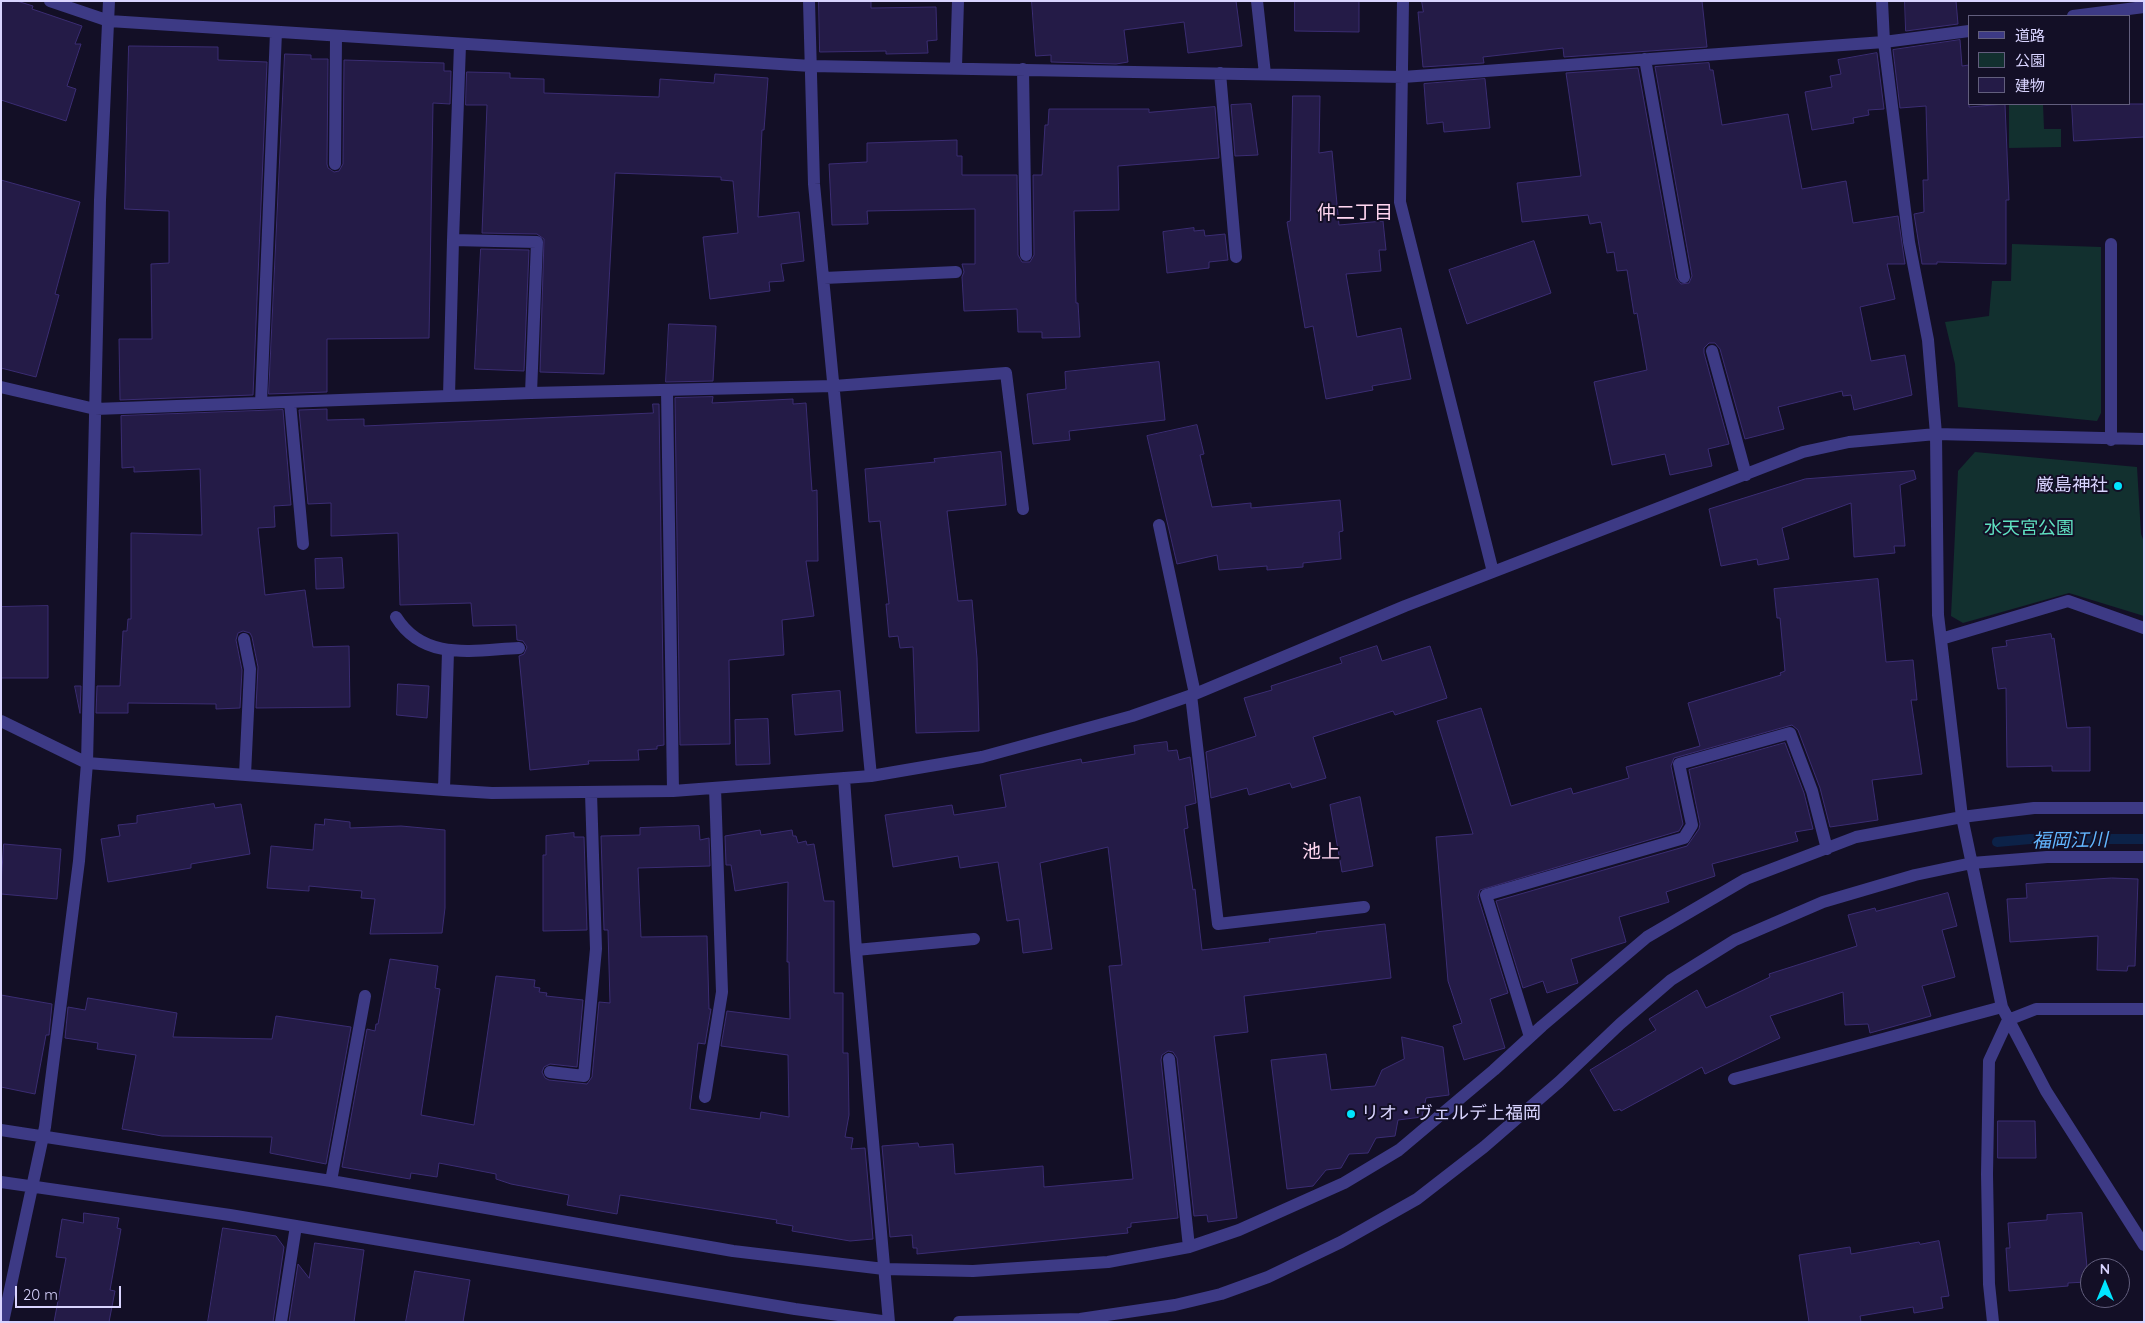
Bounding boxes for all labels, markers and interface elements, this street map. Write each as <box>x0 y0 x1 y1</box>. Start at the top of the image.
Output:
legend <box>1968 15 2130 105</box>
text: 道路 <box>2015 26 2045 45</box>
text: 公園 <box>2015 51 2045 70</box>
text: 建物 <box>2015 76 2045 95</box>
district label: 仲二丁目 <box>1317 202 1393 224</box>
place label: 厳島神社 <box>2036 475 2108 497</box>
marker: 厳島神社 <box>2112 480 2124 492</box>
park label: 水天宮公園 <box>1984 518 2074 540</box>
water label: 福岡江川 <box>2032 829 2108 853</box>
district label: 池上 <box>1302 841 1340 863</box>
place label: リオ・ヴェルデ上福岡 <box>1361 1103 1541 1125</box>
marker: リオ・ヴェルデ上福岡 <box>1345 1108 1357 1120</box>
north arrow <box>2080 1258 2130 1308</box>
text: N <box>2100 1260 2110 1278</box>
scale bar <box>18 1276 124 1308</box>
text: 20 m <box>23 1285 58 1304</box>

